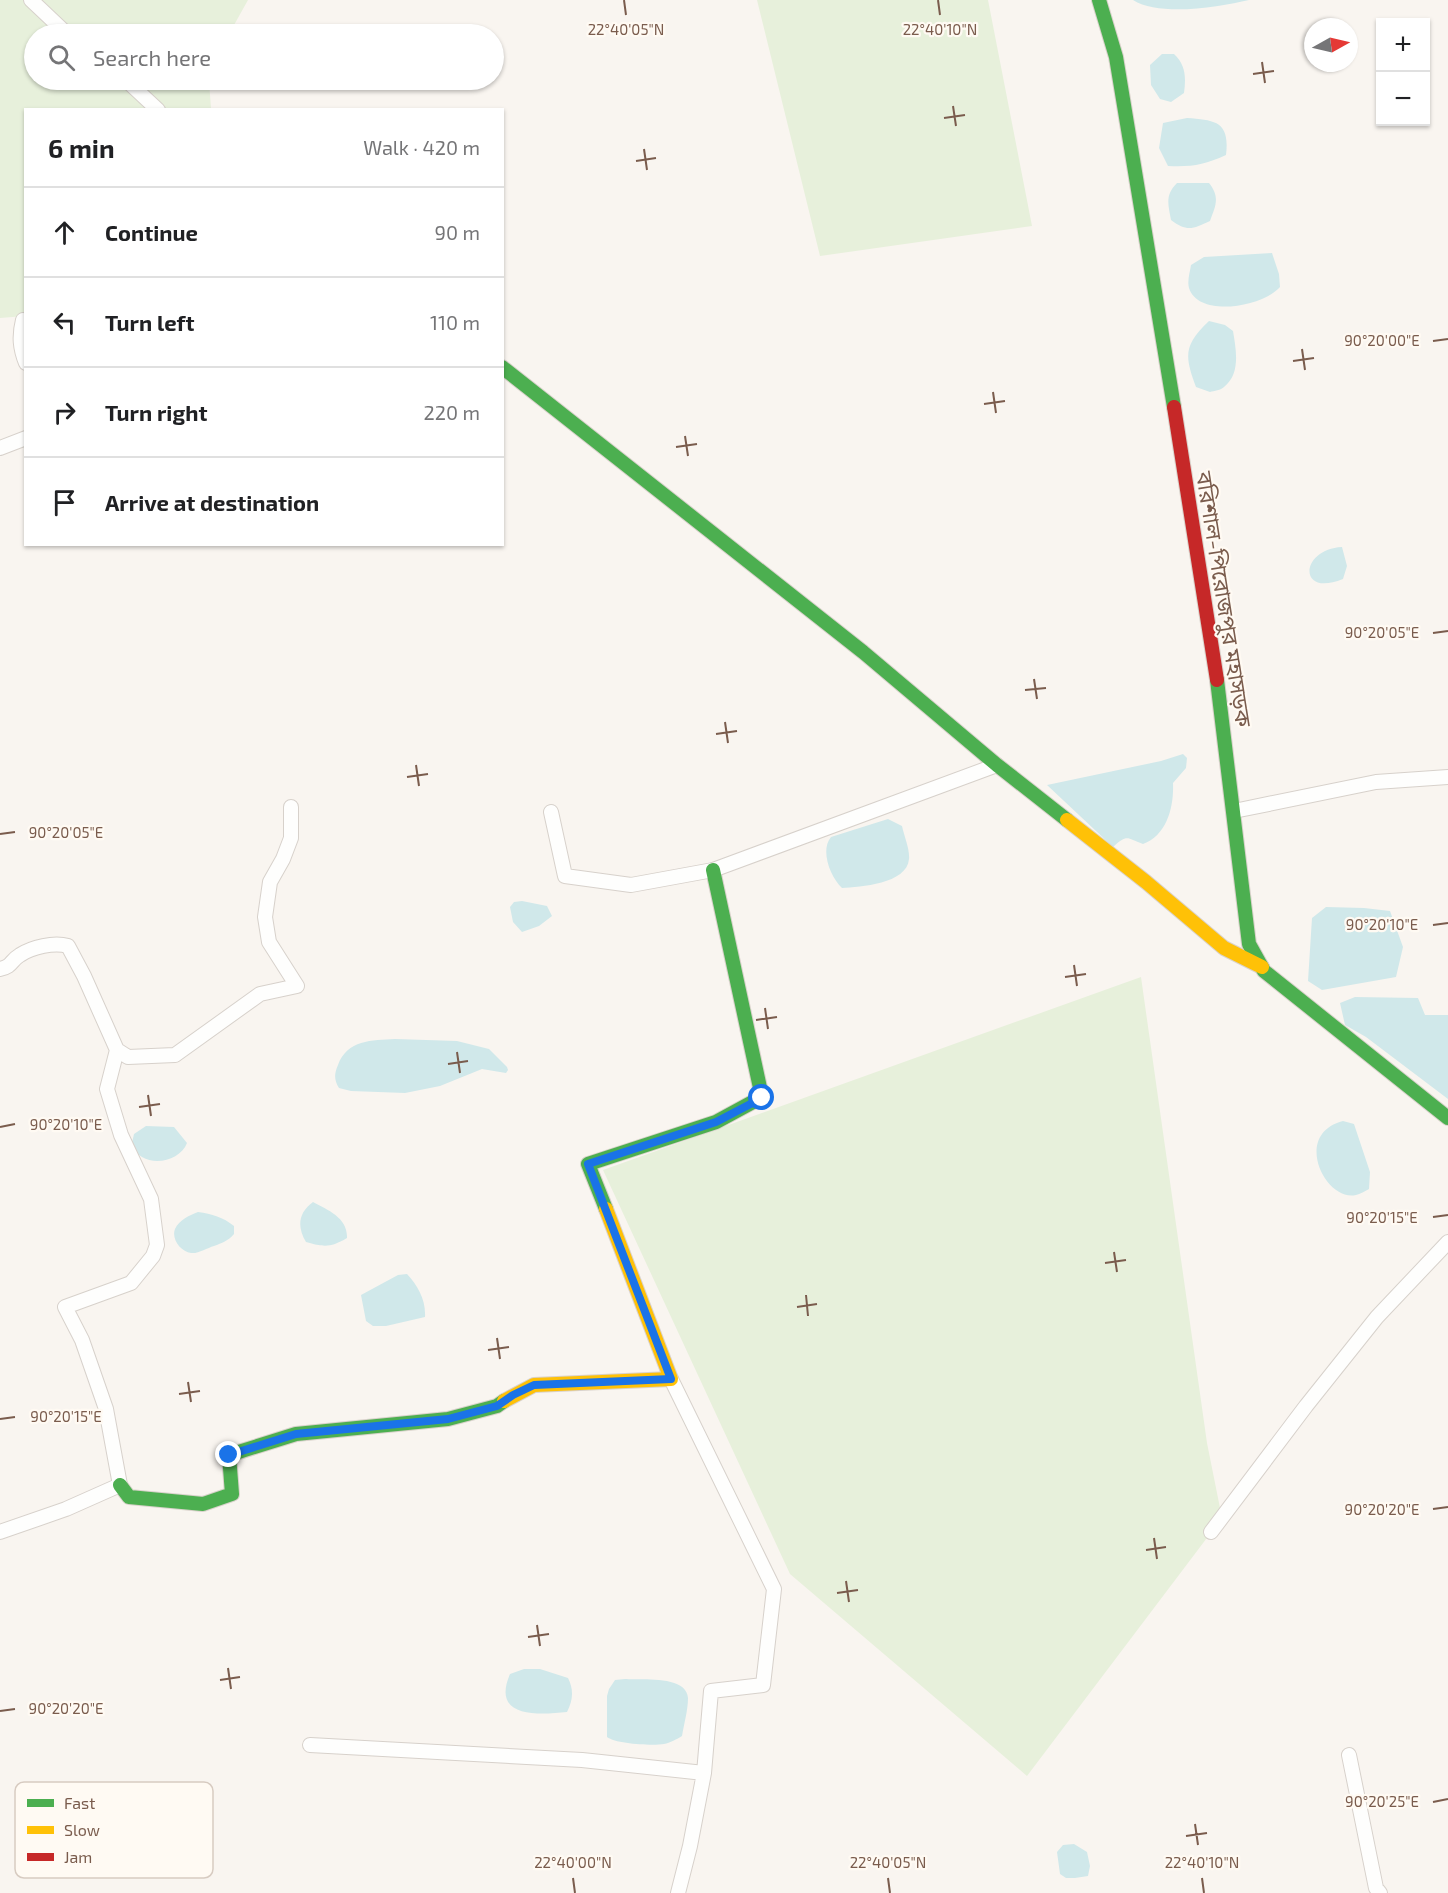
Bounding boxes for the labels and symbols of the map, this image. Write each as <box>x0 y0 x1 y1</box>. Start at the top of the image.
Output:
north arrow <box>1304 18 1358 72</box>
text: 22°40'05"N <box>588 20 664 38</box>
text: 22°40'10"N <box>903 20 977 38</box>
text: 90°20'00"E <box>1344 331 1420 349</box>
street label: বরিশাল-পিরোজপুর মহাসড়ক <box>1190 468 1258 729</box>
text: 90°20'05"E <box>1345 623 1419 641</box>
text: 90°20'05"E <box>29 823 103 841</box>
text: 90°20'10"E <box>1346 915 1418 933</box>
route start <box>748 1084 774 1110</box>
text: 90°20'10"E <box>30 1115 102 1133</box>
text: 90°20'15"E <box>1346 1208 1418 1226</box>
text: 90°20'15"E <box>30 1407 102 1425</box>
route end <box>215 1441 241 1467</box>
text: 90°20'20"E <box>1345 1500 1419 1518</box>
text: 90°20'20"E <box>29 1699 103 1717</box>
legend <box>15 1782 213 1878</box>
text: 90°20'25"E <box>1345 1792 1419 1810</box>
text: Fast <box>64 1793 95 1812</box>
text: Slow <box>64 1820 100 1839</box>
text: Jam <box>64 1847 92 1866</box>
text: 22°40'00"N <box>534 1853 612 1871</box>
text: 22°40'05"N <box>850 1853 926 1871</box>
text: 22°40'10"N <box>1165 1853 1239 1871</box>

